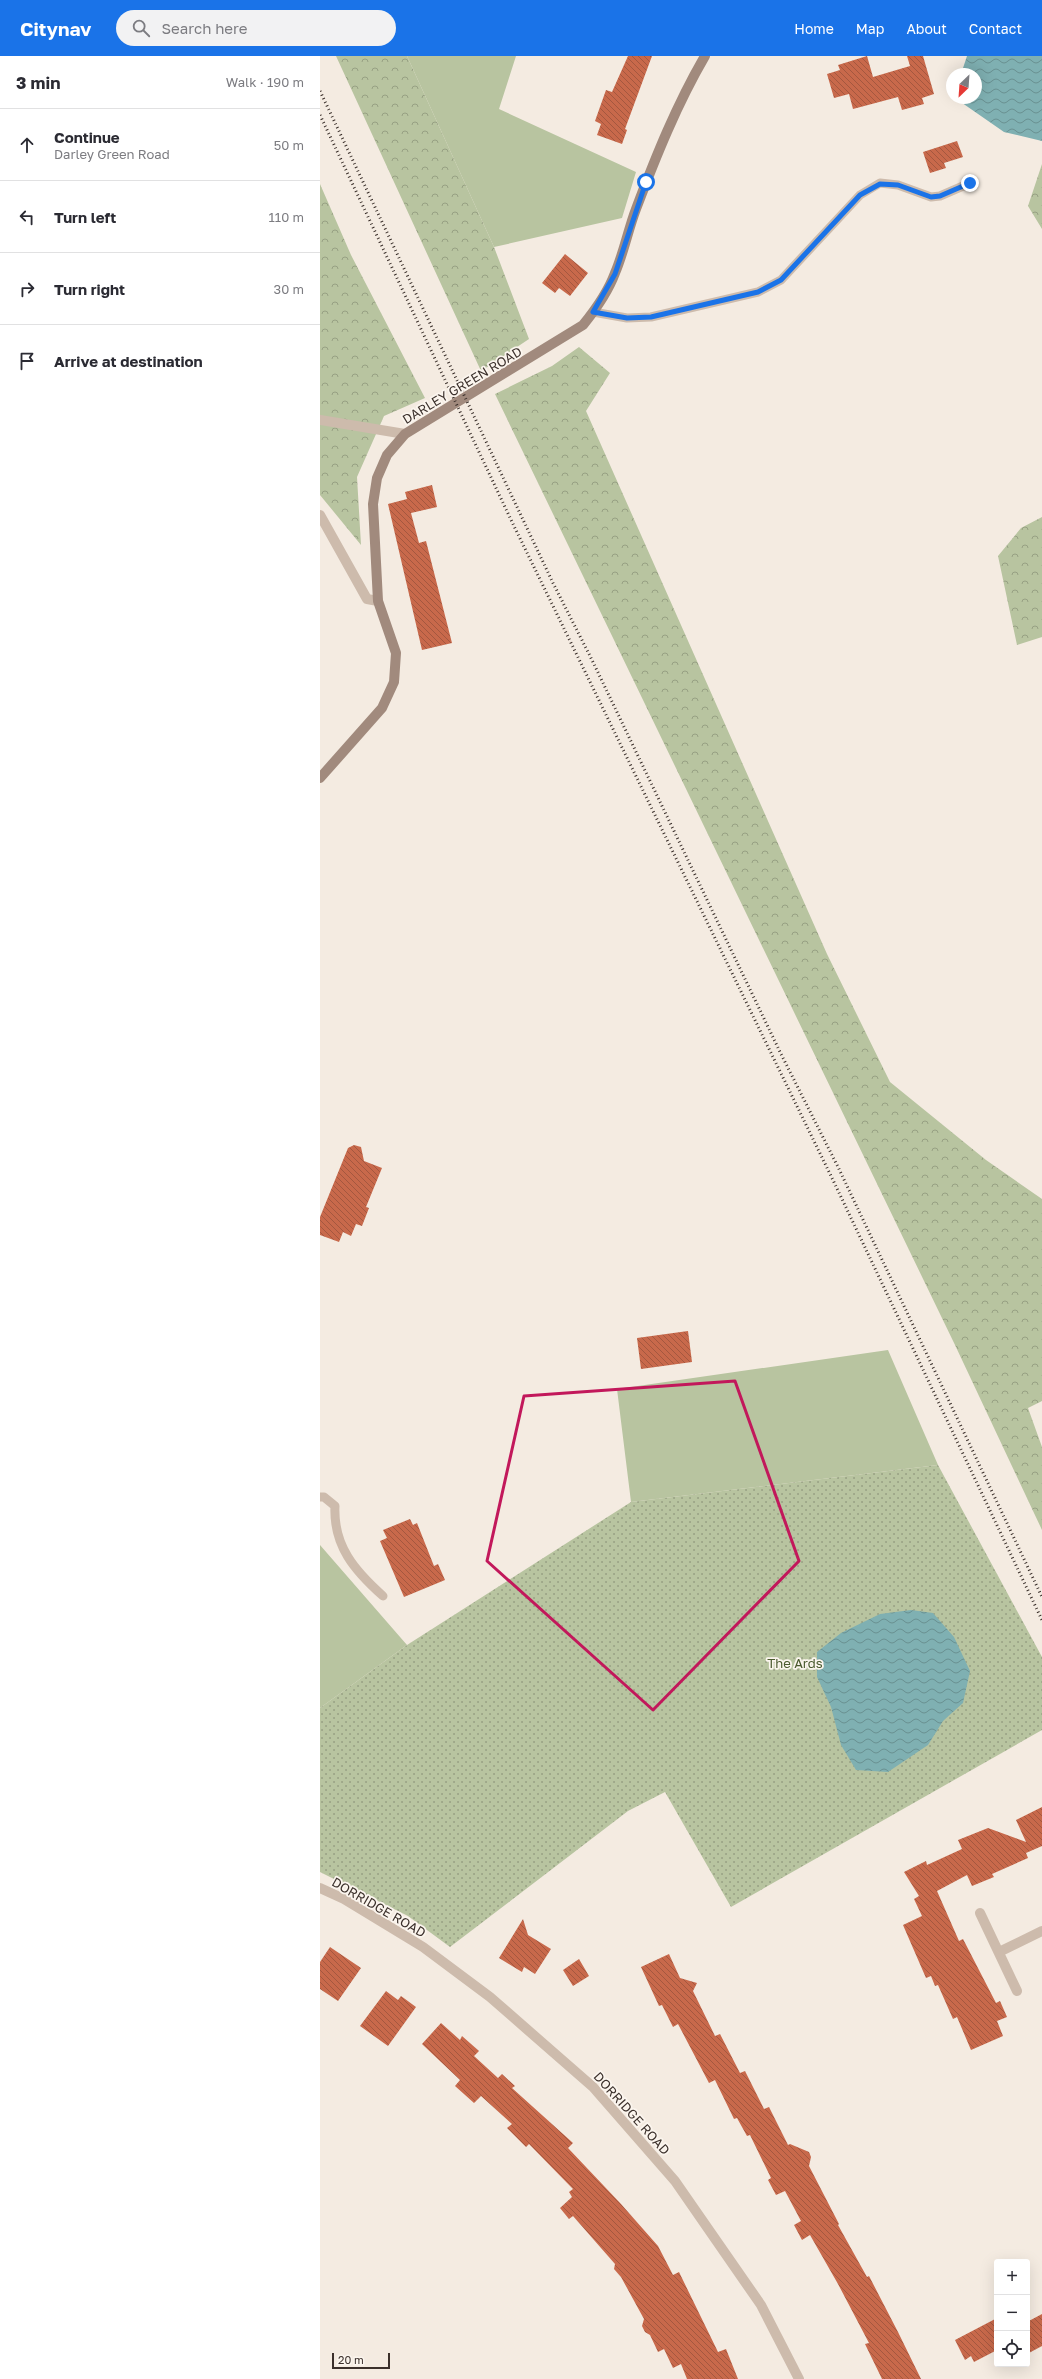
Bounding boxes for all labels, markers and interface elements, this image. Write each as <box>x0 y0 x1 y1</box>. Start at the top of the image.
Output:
search box <box>116 10 396 46</box>
text: Citynav <box>20 17 92 40</box>
icon: search <box>130 17 152 39</box>
text: Search here <box>162 19 247 37</box>
text: Home <box>794 20 834 37</box>
text: Map <box>856 20 884 37</box>
text: About <box>906 20 947 37</box>
text: Contact <box>969 20 1022 37</box>
north arrow <box>946 68 982 104</box>
text: 3 min <box>16 72 60 93</box>
text: Walk · 190 m <box>226 74 304 90</box>
text: Continue <box>54 128 120 146</box>
icon: ahead <box>16 134 38 156</box>
text: 50 m <box>274 137 304 153</box>
text: Darley Green Road <box>54 146 170 162</box>
route start <box>637 173 655 191</box>
route end <box>961 174 979 192</box>
icon: left <box>16 206 38 228</box>
text: Turn left <box>54 208 116 226</box>
text: 110 m <box>269 209 304 225</box>
icon: right <box>16 278 38 300</box>
text: Turn right <box>54 280 125 298</box>
text: 30 m <box>274 281 304 297</box>
street label: DARLEY GREEN ROAD <box>399 343 525 427</box>
icon: arrive <box>16 350 38 372</box>
text: Arrive at destination <box>54 352 203 370</box>
park label: The Ards <box>767 1655 823 1671</box>
street label: DORRIDGE ROAD <box>329 1874 429 1940</box>
street label: DORRIDGE ROAD <box>591 2068 673 2158</box>
map controls <box>994 2259 1030 2367</box>
button: + <box>994 2259 1030 2295</box>
button: − <box>994 2295 1030 2331</box>
button: locate <box>994 2331 1030 2367</box>
scale bar <box>332 2351 390 2370</box>
text: 20 m <box>338 2353 364 2366</box>

